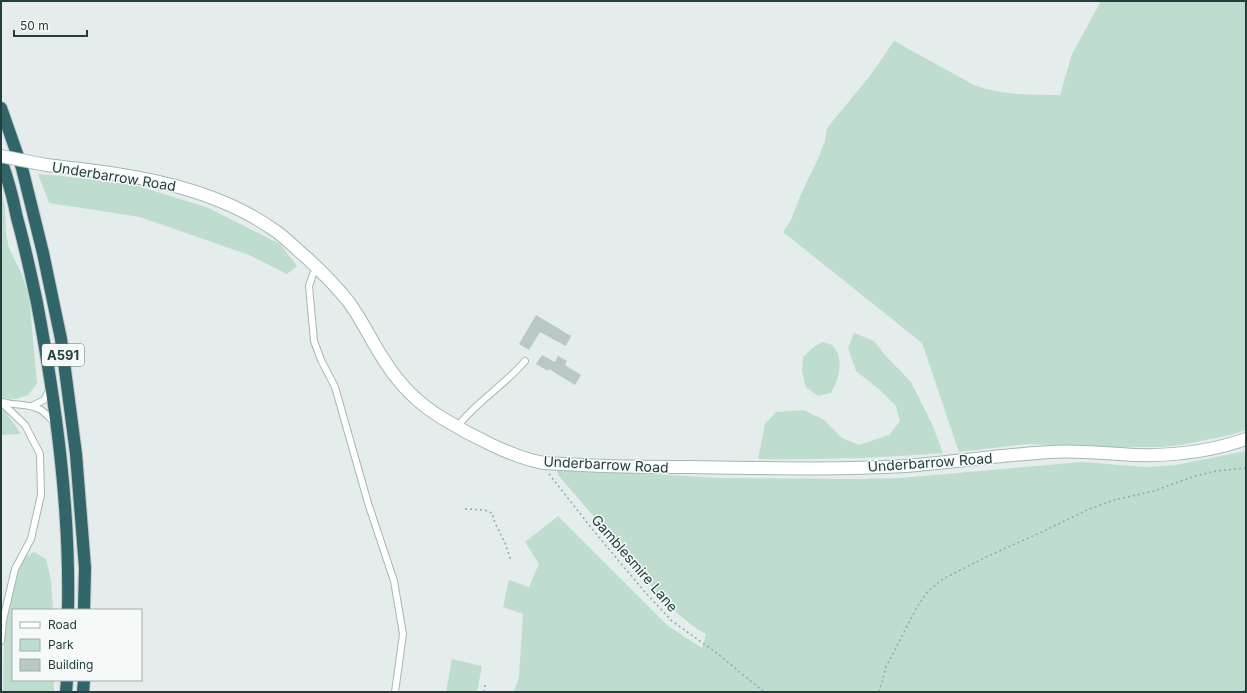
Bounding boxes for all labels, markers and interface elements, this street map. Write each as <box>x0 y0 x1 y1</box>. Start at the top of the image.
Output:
scale bar <box>14 12 87 38</box>
text: 50 m <box>20 18 49 33</box>
street label: Underbarrow Road <box>51 158 177 194</box>
road number: A591 <box>42 344 84 366</box>
street label: Underbarrow Road <box>867 449 993 475</box>
street label: Underbarrow Road <box>543 452 669 476</box>
street label: Gamblesmire Lane <box>588 511 682 615</box>
legend <box>12 609 142 681</box>
text: Road <box>48 617 77 632</box>
text: Park <box>48 637 74 652</box>
text: Building <box>48 657 93 672</box>

